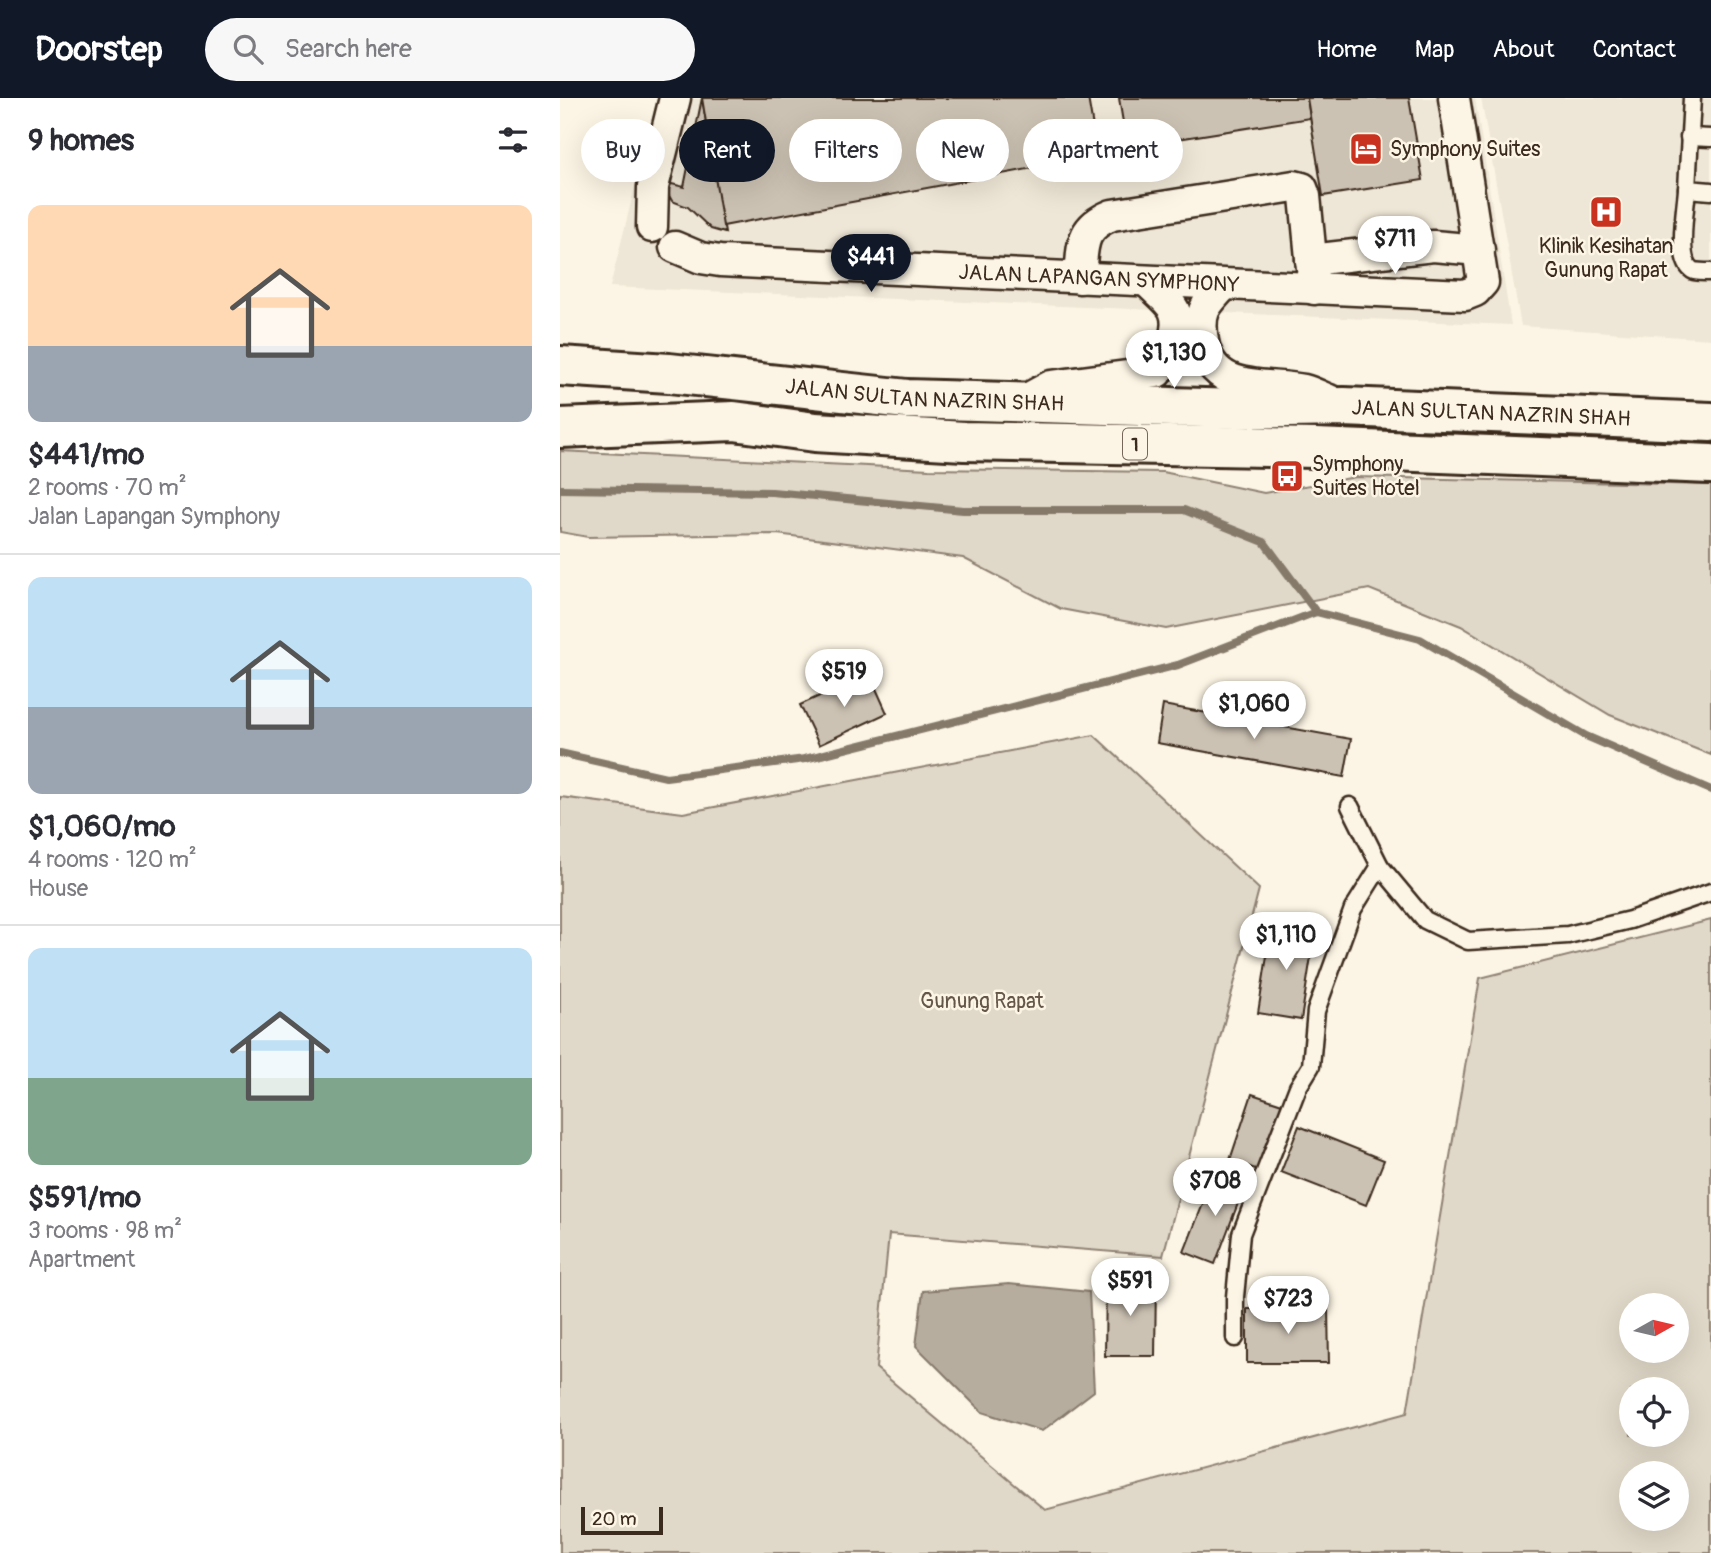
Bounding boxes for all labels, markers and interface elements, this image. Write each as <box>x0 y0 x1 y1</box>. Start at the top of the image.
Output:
search box <box>205 18 695 81</box>
text: Doorstep <box>35 29 163 70</box>
icon: search <box>229 30 267 68</box>
text: Search here <box>285 33 412 65</box>
text: Home <box>1316 35 1377 64</box>
text: Map <box>1415 35 1455 64</box>
text: About <box>1493 35 1555 64</box>
text: Contact <box>1593 35 1676 64</box>
chip: Buy <box>581 119 665 182</box>
chip: Rent <box>679 119 775 182</box>
chip: Filters <box>789 119 902 182</box>
chip: New <box>916 119 1009 182</box>
chip: Apartment <box>1023 119 1183 182</box>
icon: filters <box>494 121 532 159</box>
text: 9 homes <box>28 122 134 159</box>
hotel icon: Symphony Suites <box>1347 130 1385 168</box>
place label: Symphony Suites <box>1390 136 1541 163</box>
hospital icon: Klinik Kesihatan Gunung Rapat <box>1587 193 1625 231</box>
pin: $711 <box>1354 216 1436 276</box>
text: $711 <box>1374 224 1416 253</box>
place label: Klinik Kesihatan Gunung Rapat <box>1539 233 1673 284</box>
pin: $441 <box>830 234 912 294</box>
text: $441 <box>847 242 895 271</box>
icon: home <box>217 250 343 376</box>
street label: JALAN LAPANGAN SYMPHONY <box>958 259 1240 299</box>
pin: $1,130 <box>1117 330 1231 390</box>
text: $1,130 <box>1142 338 1206 367</box>
street label: JALAN SULTAN NAZRIN SHAH <box>784 373 1064 418</box>
street label: JALAN SULTAN NAZRIN SHAH <box>1351 394 1631 433</box>
road number: 1 <box>1123 428 1147 460</box>
text: $441/mo <box>28 436 144 473</box>
place label: Symphony Suites Hotel <box>1312 451 1420 502</box>
bus stop icon: Symphony Suites Hotel <box>1268 457 1306 495</box>
text: 2 rooms · 70 m² <box>28 473 187 502</box>
text: Jalan Lapangan Symphony <box>28 502 280 531</box>
icon: home <box>217 622 343 748</box>
pin: $519 <box>803 650 885 709</box>
text: $519 <box>821 657 867 686</box>
pin: $1,060 <box>1197 682 1311 741</box>
text: $1,060 <box>1218 689 1290 718</box>
text: $1,060/mo <box>28 808 176 845</box>
text: 4 rooms · 120 m² <box>28 845 197 874</box>
text: House <box>28 874 88 903</box>
pin: $1,110 <box>1229 912 1343 972</box>
text: $1,110 <box>1256 920 1317 949</box>
park label: Gunung Rapat <box>920 988 1044 1015</box>
icon: home <box>217 993 343 1119</box>
pin: $708 <box>1174 1158 1256 1218</box>
text: $708 <box>1189 1166 1241 1195</box>
text: $591/mo <box>28 1179 141 1216</box>
text: 3 rooms · 98 m² <box>28 1216 182 1245</box>
text: Apartment <box>28 1245 135 1274</box>
pin: $591 <box>1089 1258 1171 1318</box>
text: $591 <box>1107 1266 1153 1295</box>
pin: $723 <box>1247 1276 1329 1336</box>
text: $723 <box>1263 1284 1313 1313</box>
north arrow <box>1619 1293 1689 1363</box>
map controls <box>1619 1293 1689 1531</box>
button: locate <box>1619 1377 1689 1447</box>
button: layers <box>1619 1461 1689 1531</box>
scale bar <box>581 1504 663 1536</box>
text: 20 m <box>592 1507 637 1531</box>

